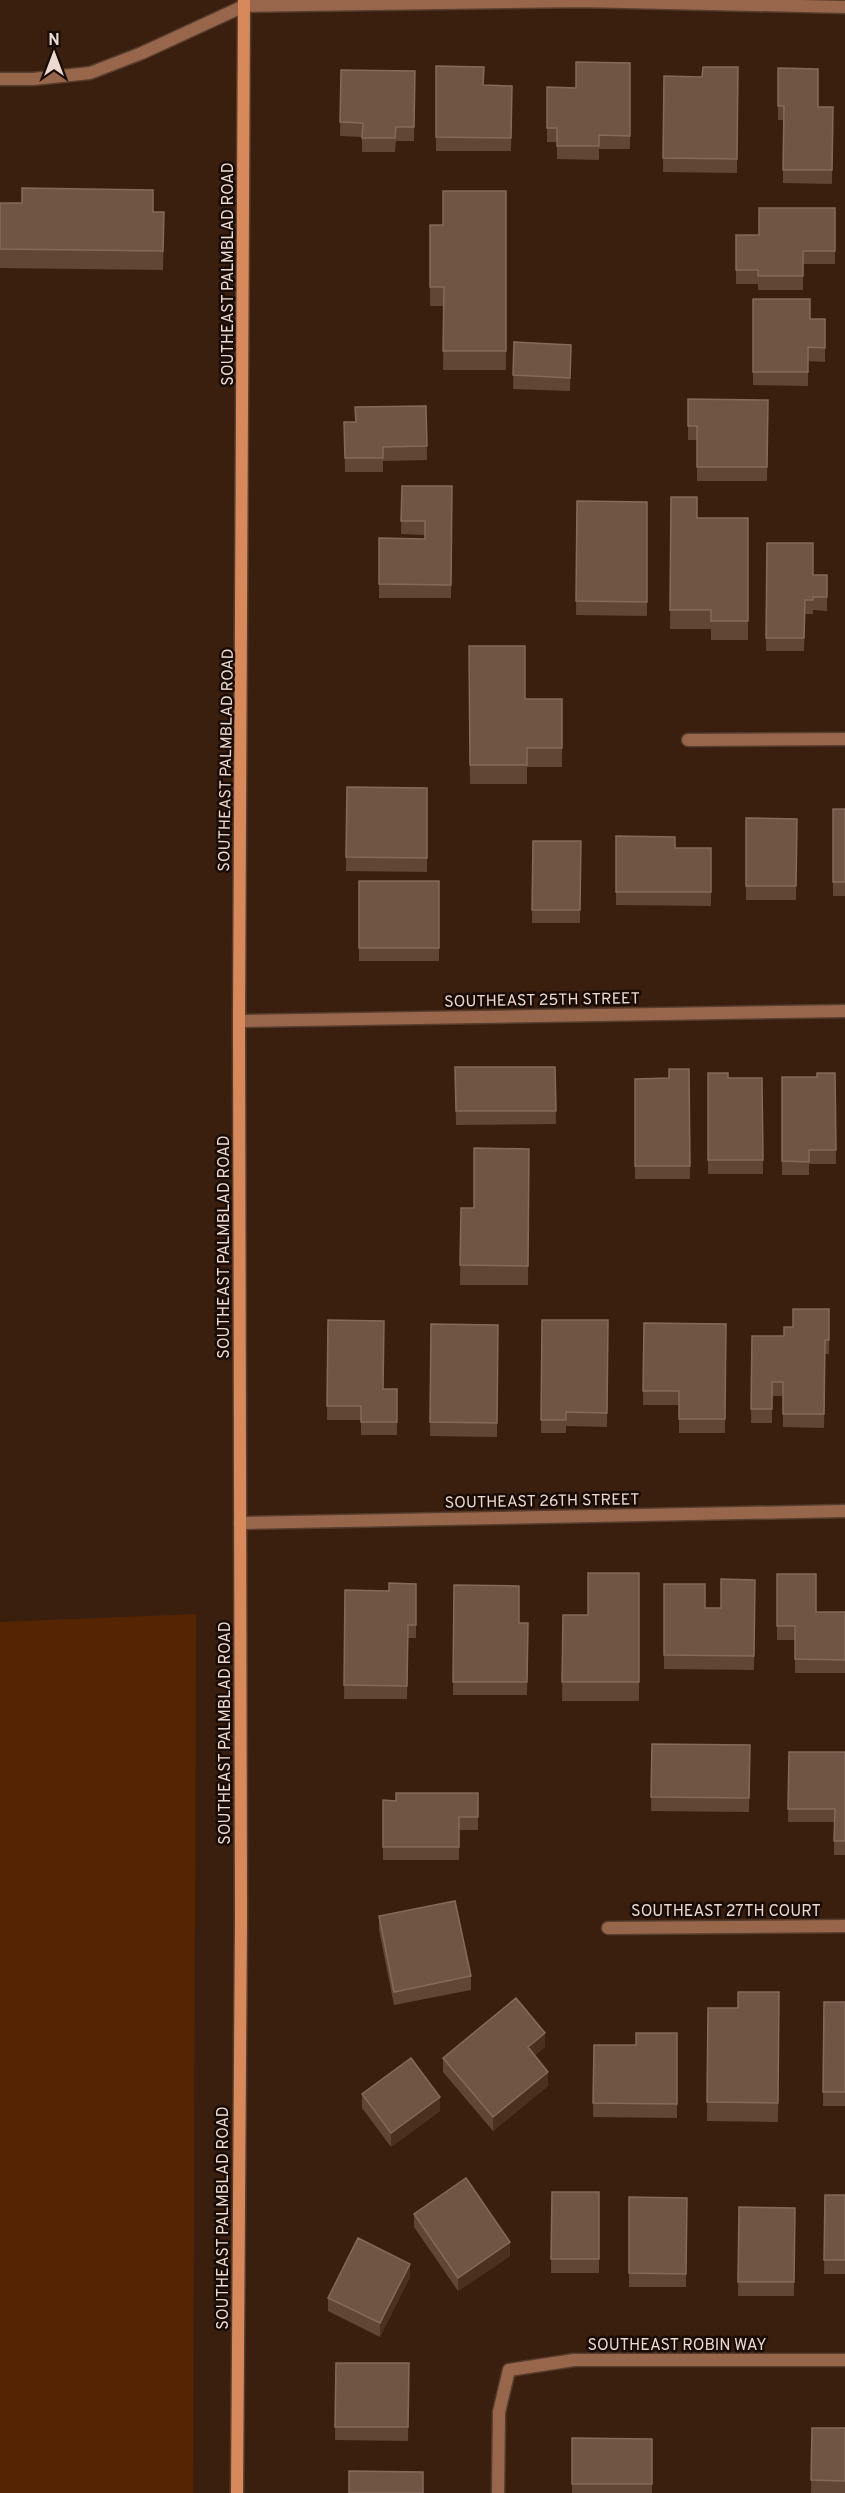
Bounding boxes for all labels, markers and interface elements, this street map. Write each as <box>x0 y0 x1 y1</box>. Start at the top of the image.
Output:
north arrow <box>24 24 84 84</box>
text: N <box>48 31 60 51</box>
street label: SOUTHEAST PALMBLAD ROAD <box>219 162 239 386</box>
street label: SOUTHEAST PALMBLAD ROAD <box>215 648 239 872</box>
street label: SOUTHEAST 25TH STREET <box>444 989 640 1013</box>
street label: SOUTHEAST PALMBLAD ROAD <box>215 1135 235 1359</box>
street label: SOUTHEAST 26TH STREET <box>444 1490 640 1514</box>
street label: SOUTHEAST PALMBLAD ROAD <box>216 1621 236 1845</box>
street label: SOUTHEAST 27TH COURT <box>631 1902 821 1922</box>
street label: SOUTHEAST PALMBLAD ROAD <box>214 2106 234 2330</box>
street label: SOUTHEAST ROBIN WAY <box>588 2336 766 2356</box>

